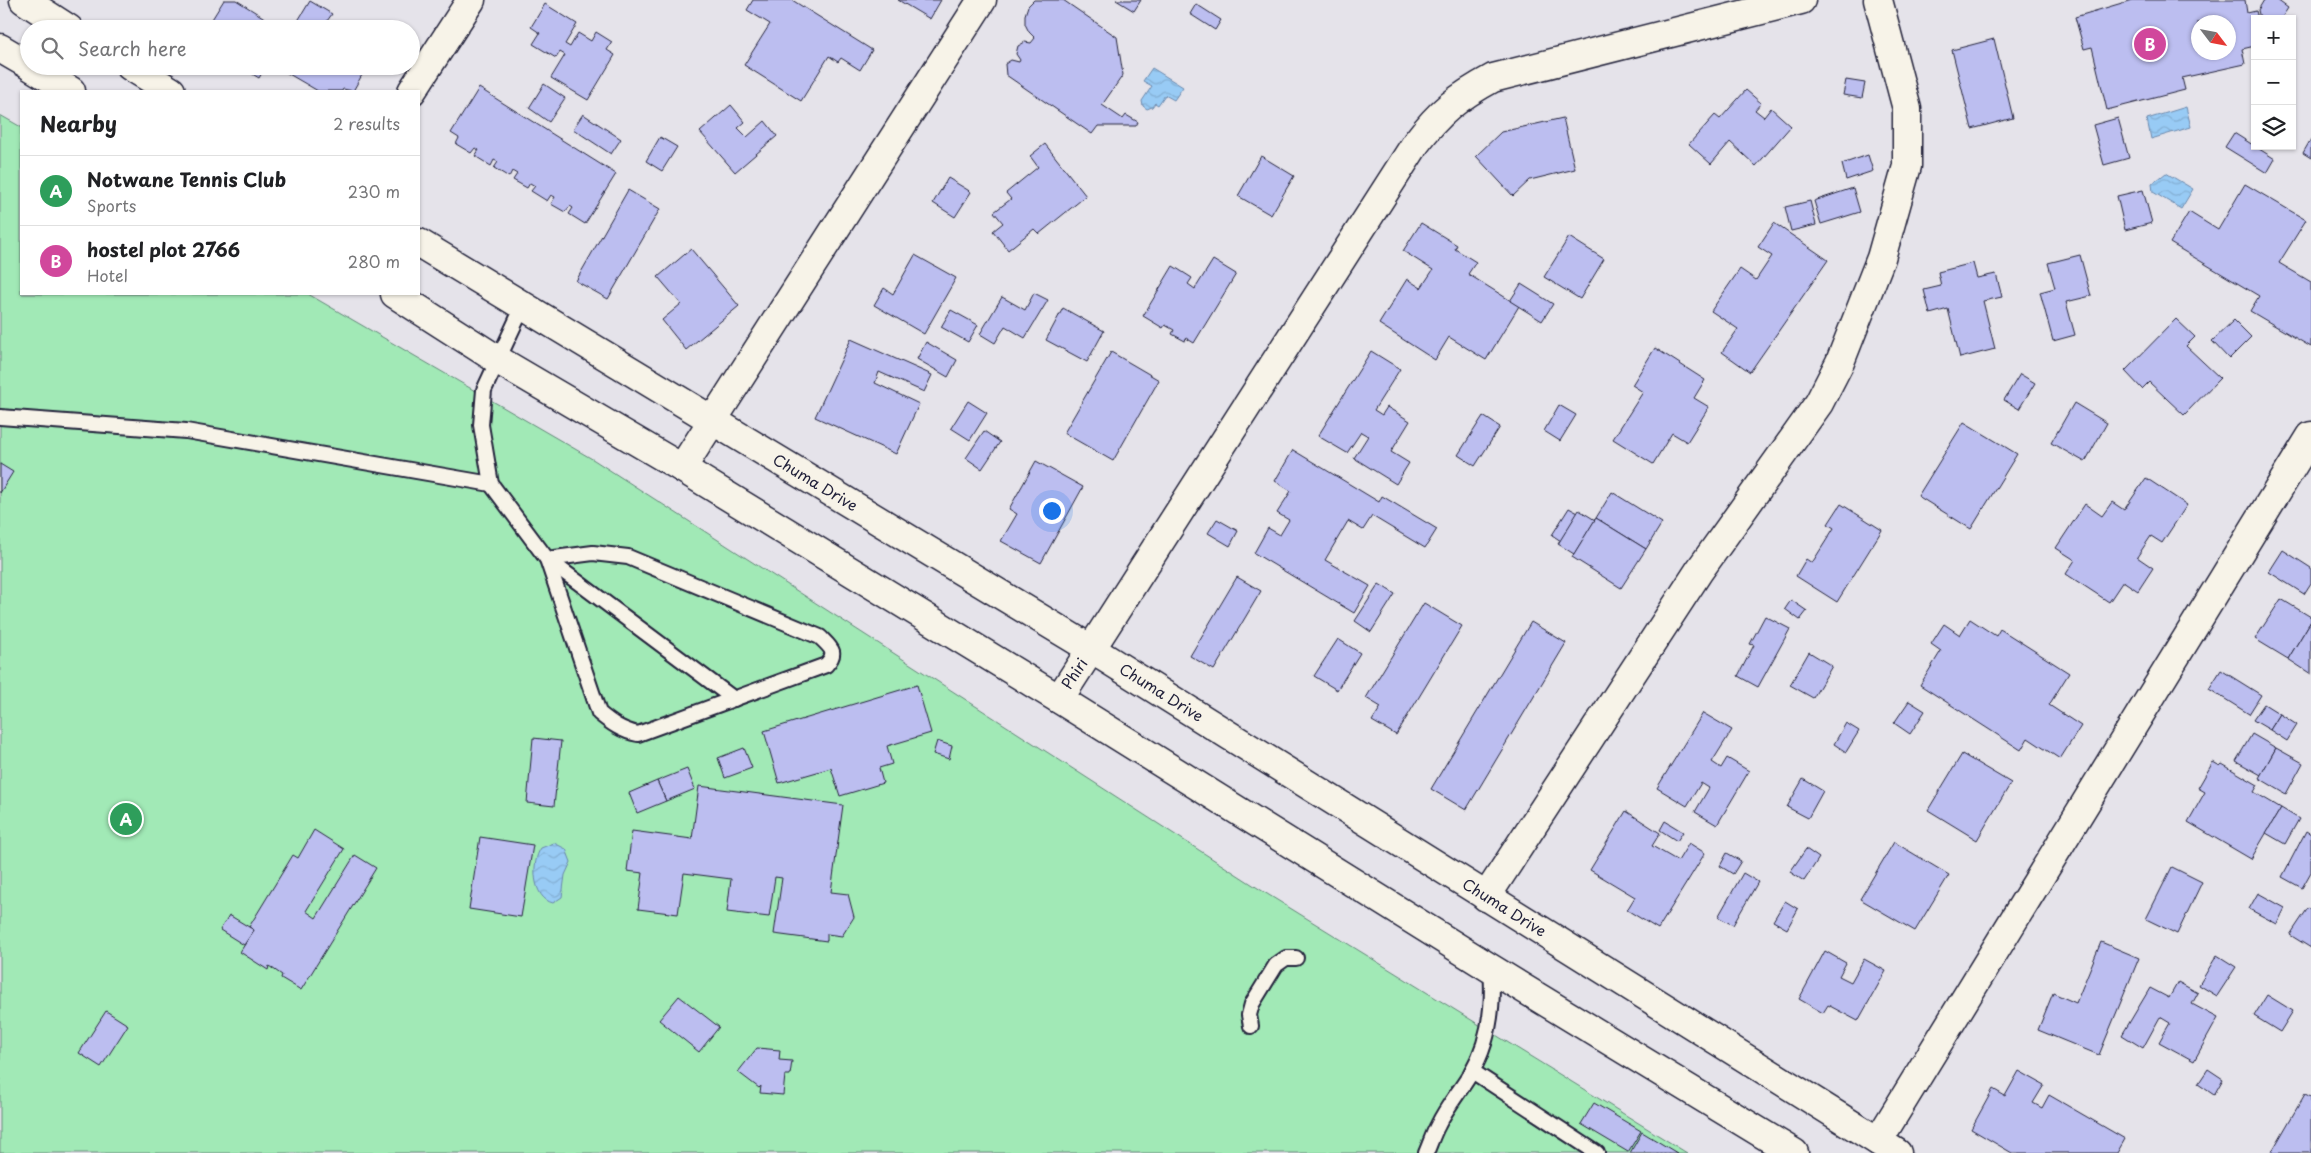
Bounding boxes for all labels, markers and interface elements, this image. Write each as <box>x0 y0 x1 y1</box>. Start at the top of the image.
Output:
north arrow <box>2191 15 2236 60</box>
map controls <box>2251 15 2296 150</box>
button: + <box>2251 15 2296 60</box>
search box <box>20 20 420 75</box>
pin: B <box>2134 25 2166 63</box>
icon: search <box>38 34 66 62</box>
text: Search here <box>78 34 187 62</box>
button: − <box>2251 60 2296 105</box>
button: layers <box>2251 105 2296 150</box>
text: Nearby <box>40 107 117 139</box>
text: 2 results <box>333 111 400 135</box>
text: Notwane Tennis Club <box>87 165 286 193</box>
text: A <box>50 179 62 203</box>
text: 230 m <box>348 179 400 203</box>
text: Sports <box>87 193 136 217</box>
text: hostel plot 2766 <box>87 235 240 263</box>
text: B <box>51 249 61 273</box>
text: 280 m <box>348 249 400 273</box>
text: Hotel <box>87 263 128 287</box>
street label: Chuma Drive <box>769 447 863 516</box>
your location <box>1039 498 1065 524</box>
street label: Phiri <box>1055 653 1092 693</box>
street label: Chuma Drive <box>1115 657 1208 727</box>
pin: A <box>110 800 142 838</box>
street label: Chuma Drive <box>1458 872 1551 942</box>

